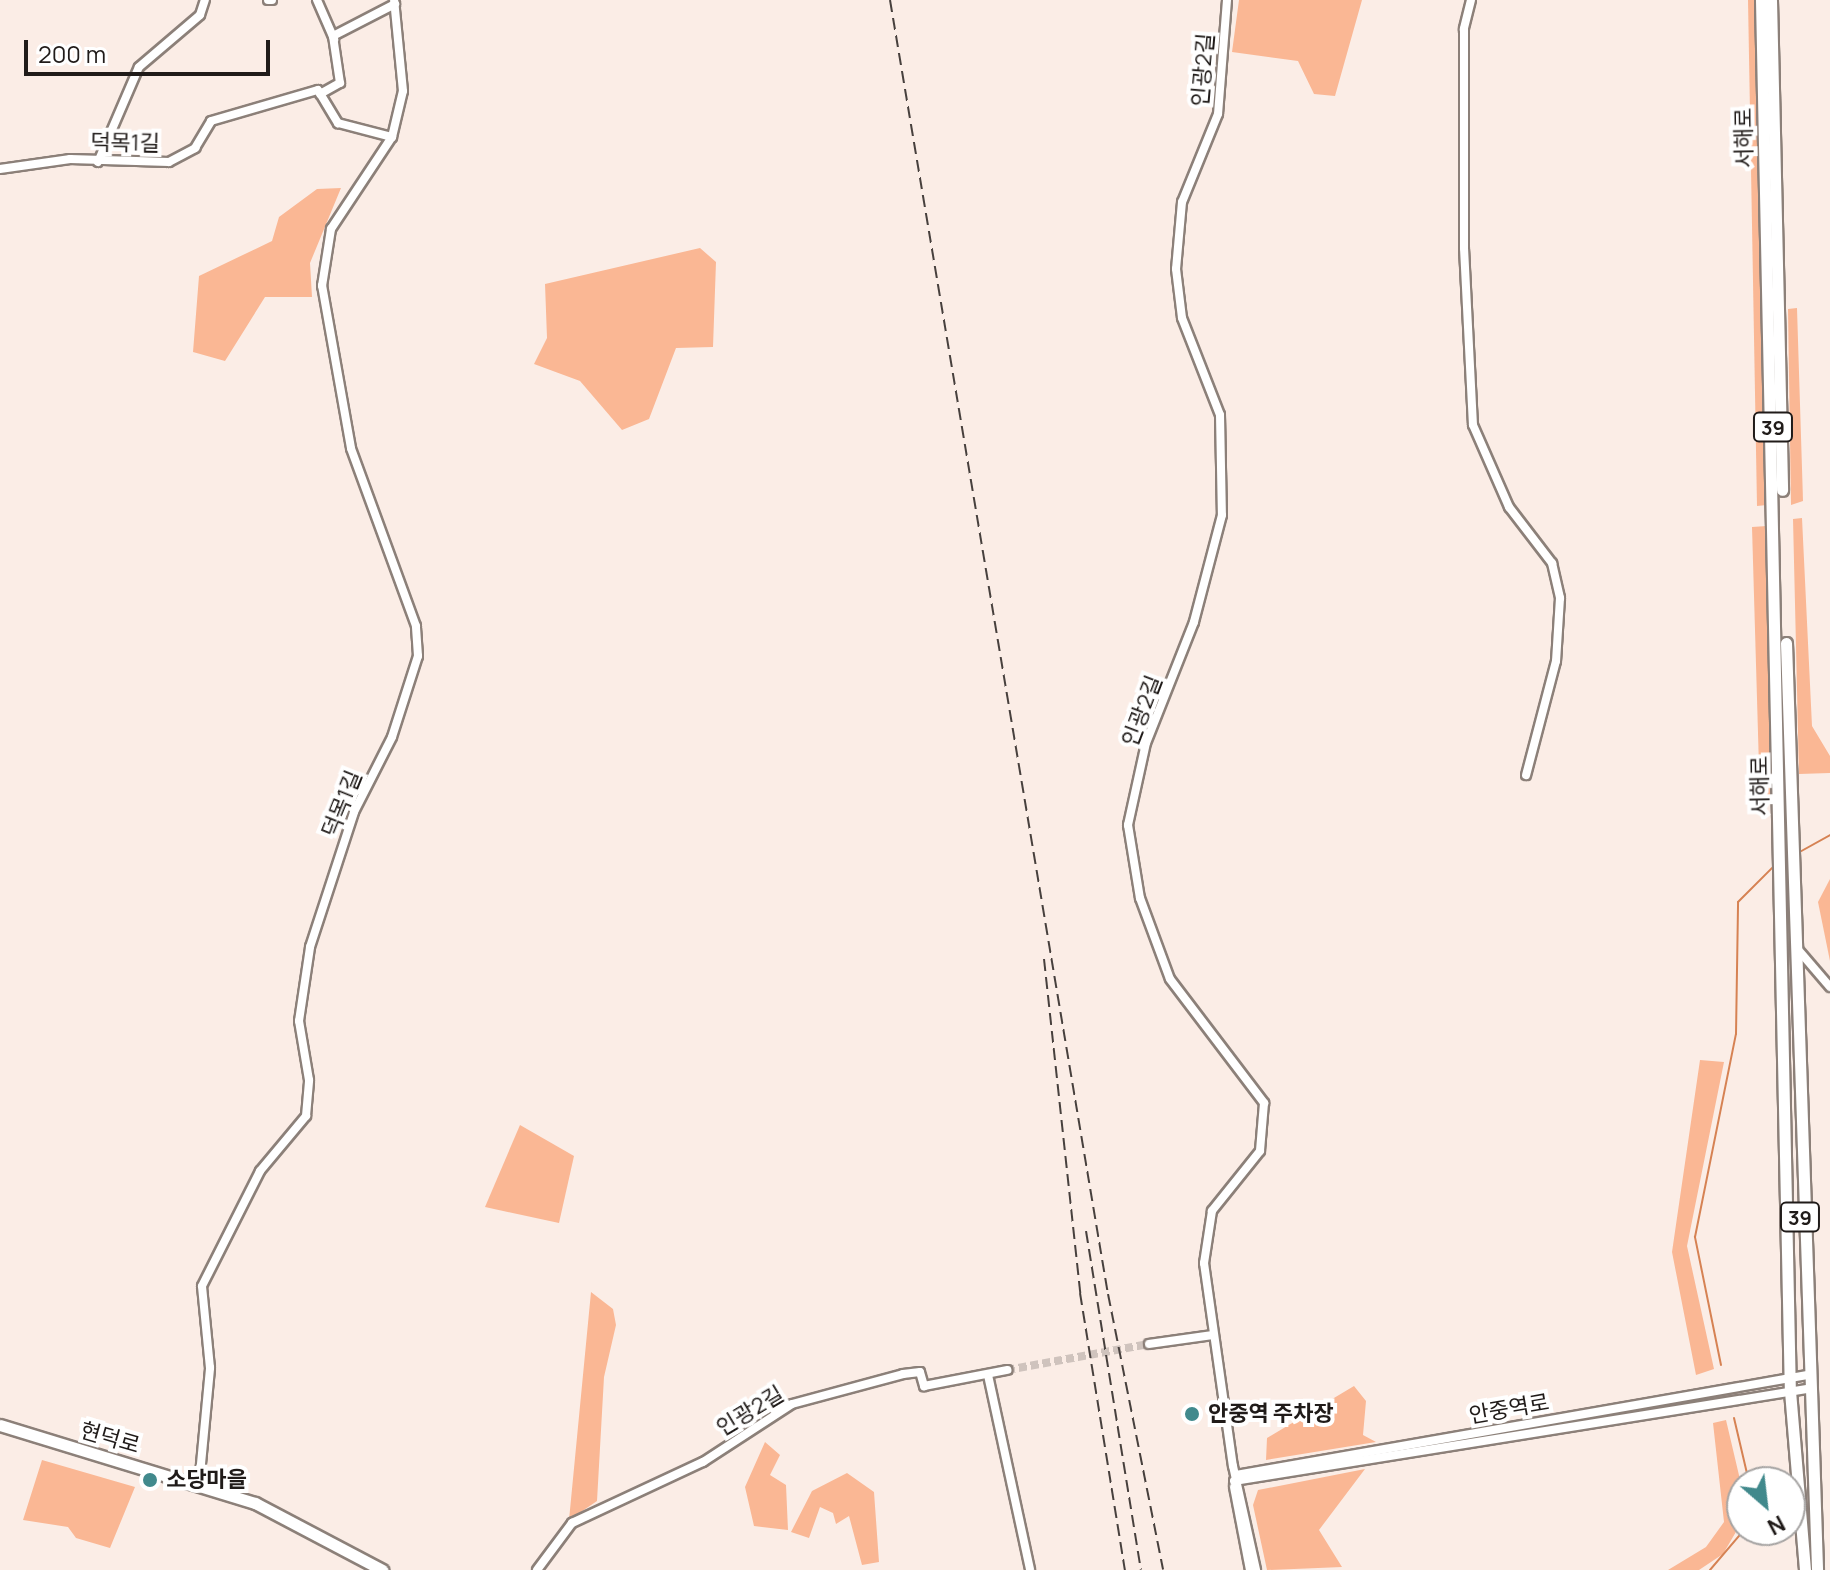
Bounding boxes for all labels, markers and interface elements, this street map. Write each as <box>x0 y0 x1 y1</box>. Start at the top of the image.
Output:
scale bar <box>28 24 274 74</box>
street label: 인광2길 <box>1187 32 1219 108</box>
text: 200 m <box>38 37 106 70</box>
street label: 서해로 <box>1730 107 1758 169</box>
street label: 덕목1길 <box>90 129 160 157</box>
road number: 39 <box>1751 411 1795 443</box>
street label: 인광2길 <box>1117 672 1167 750</box>
street label: 서해로 <box>1746 755 1774 817</box>
street label: 덕목1길 <box>317 767 367 841</box>
road number: 39 <box>1778 1201 1822 1233</box>
street label: 인광2길 <box>712 1381 788 1441</box>
street label: 안중역로 <box>1467 1389 1551 1429</box>
place label: 안중역 주차장 <box>1208 1401 1334 1427</box>
marker: 안중역 주차장 <box>1183 1405 1201 1423</box>
street label: 현덕로 <box>77 1417 143 1459</box>
north arrow <box>1726 1466 1806 1546</box>
place label: 소당마을 <box>166 1467 247 1493</box>
marker: 소당마을 <box>141 1471 159 1489</box>
text: N <box>1762 1508 1790 1542</box>

